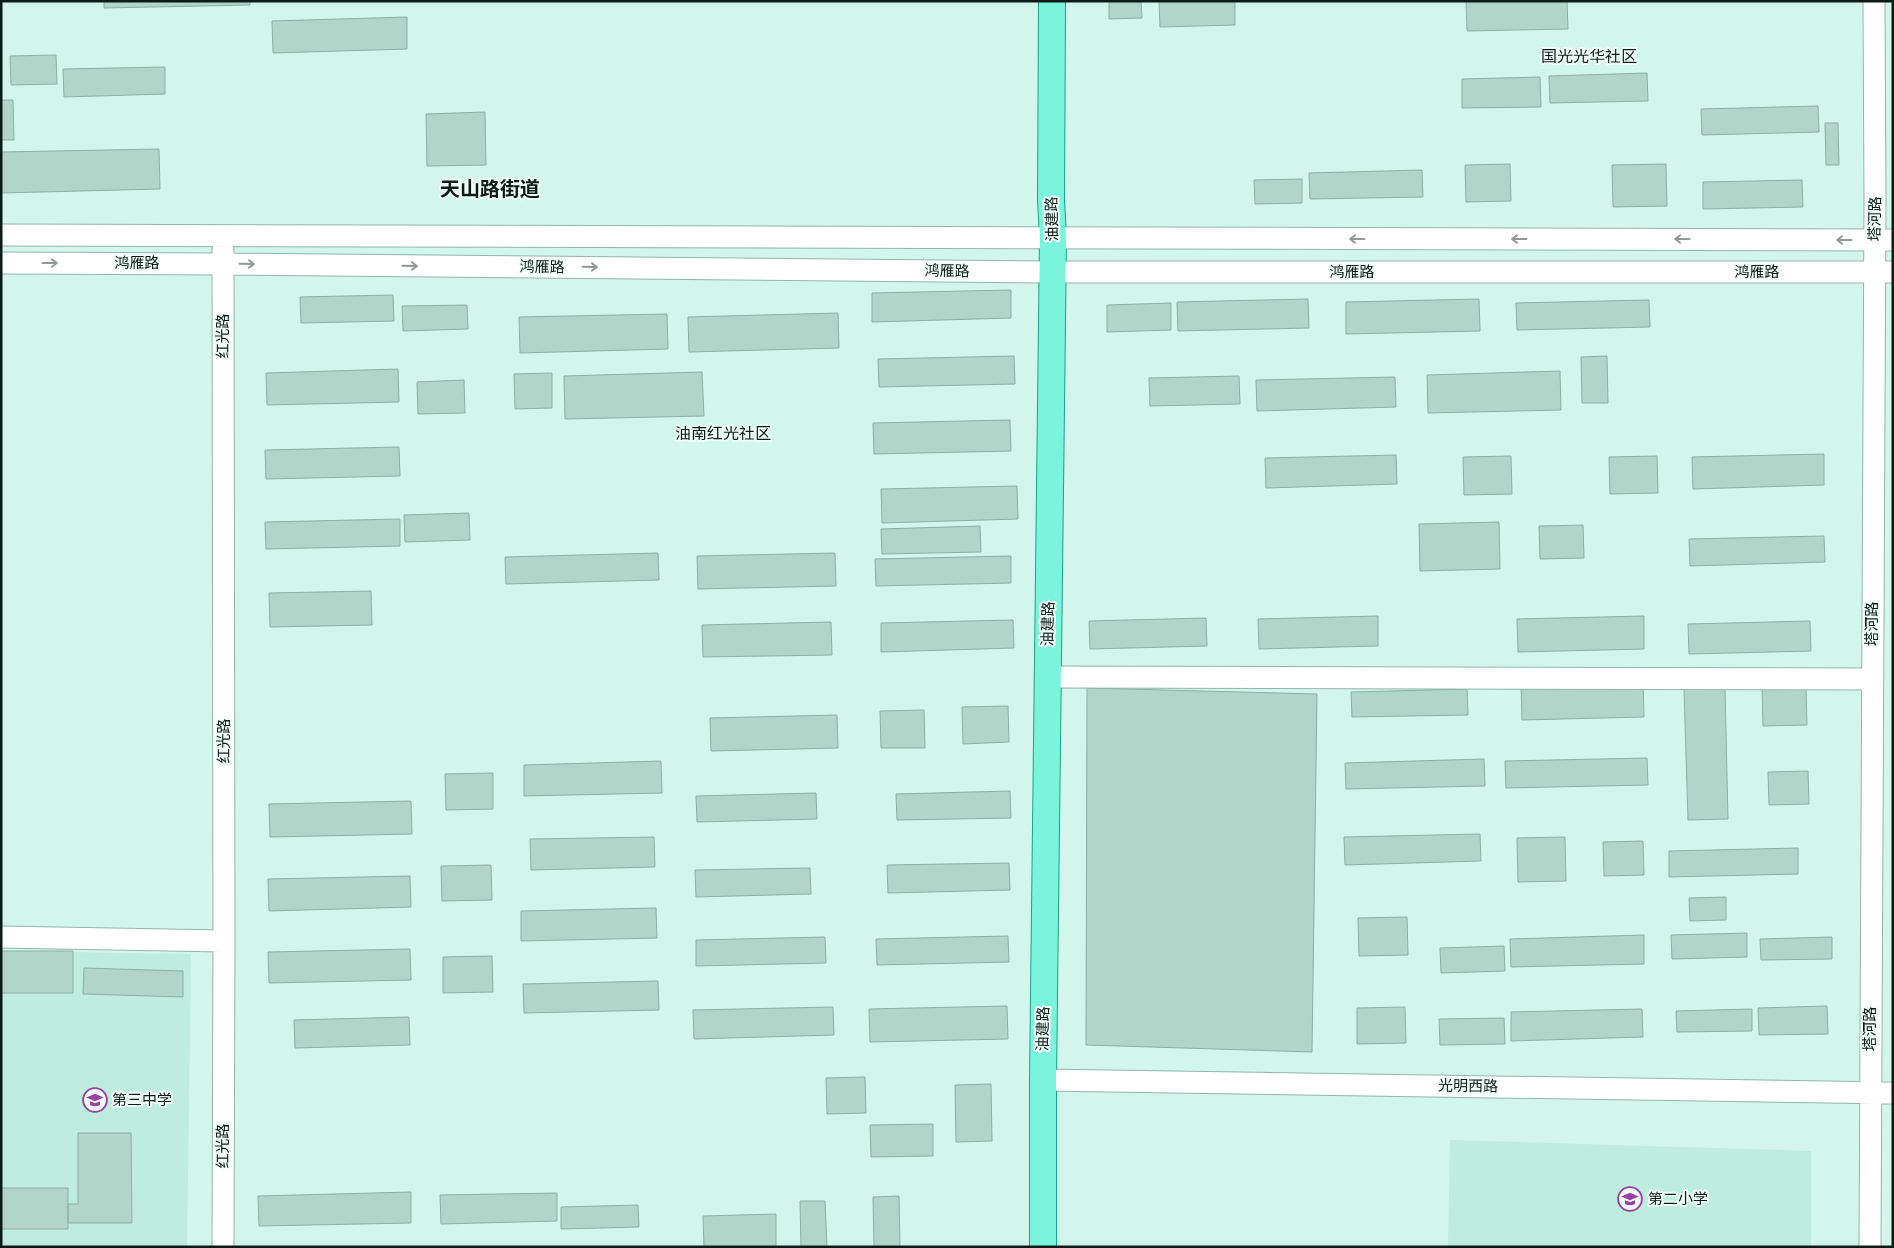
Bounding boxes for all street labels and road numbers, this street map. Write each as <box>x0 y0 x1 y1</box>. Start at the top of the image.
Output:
street label: 油建路 <box>1043 196 1061 242</box>
street label: 塔河路 <box>1866 196 1884 242</box>
street label: 鸿雁路 <box>114 254 160 272</box>
street label: 鸿雁路 <box>519 258 565 276</box>
street label: 鸿雁路 <box>924 262 970 280</box>
street label: 鸿雁路 <box>1329 263 1375 281</box>
street label: 鸿雁路 <box>1734 263 1780 281</box>
street label: 红光路 <box>214 313 232 359</box>
street label: 油建路 <box>1039 601 1057 647</box>
street label: 塔河路 <box>1863 601 1881 647</box>
street label: 红光路 <box>215 718 233 764</box>
street label: 油建路 <box>1034 1006 1052 1052</box>
street label: 塔河路 <box>1861 1006 1879 1052</box>
street label: 光明西路 <box>1438 1076 1498 1096</box>
street label: 红光路 <box>214 1123 232 1169</box>

